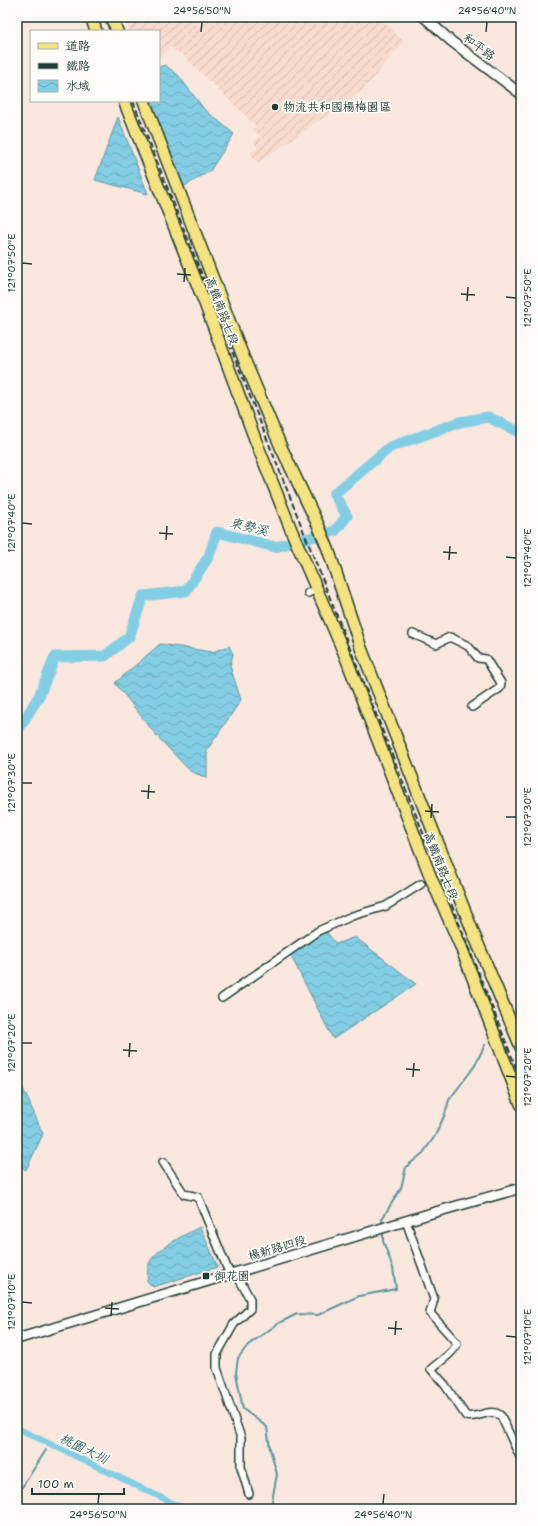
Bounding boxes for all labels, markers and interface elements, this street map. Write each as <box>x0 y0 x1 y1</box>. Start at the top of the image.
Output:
text: 24°56'50"N <box>173 4 231 17</box>
text: 24°56'40"N <box>458 4 516 17</box>
legend <box>30 30 160 102</box>
street label: 和平路 <box>460 30 498 64</box>
text: 道路 <box>66 38 90 54</box>
text: 鐵路 <box>66 58 90 74</box>
text: 水域 <box>66 78 90 94</box>
place label: 物流共和國楊梅園區 <box>283 99 391 115</box>
marker: 物流共和國楊梅園區 <box>270 102 280 112</box>
text: 121°07'50"E <box>5 234 18 292</box>
text: 121°07'50"E <box>521 269 534 327</box>
street label: 高鐵南路七段 <box>202 275 242 347</box>
text: 121°07'40"E <box>5 493 18 553</box>
water label: 東勢溪 <box>228 514 271 540</box>
text: 121°07'40"E <box>521 528 534 588</box>
text: 121°07'30"E <box>5 753 18 813</box>
text: 121°07'30"E <box>521 787 534 847</box>
street label: 高鐵南路七段 <box>420 830 462 902</box>
text: 121°07'20"E <box>5 1013 18 1073</box>
text: 121°07'20"E <box>521 1047 534 1107</box>
street label: 楊新路四段 <box>246 1232 308 1264</box>
place label: 御花園 <box>214 1268 250 1284</box>
marker: 御花園 <box>201 1271 211 1281</box>
text: 121°07'10"E <box>5 1274 18 1330</box>
text: 121°07'10"E <box>521 1309 534 1365</box>
water label: 桃園大圳 <box>57 1429 113 1468</box>
scale bar <box>32 1470 124 1496</box>
text: 100 m <box>38 1476 74 1492</box>
text: 24°56'50"N <box>69 1508 127 1521</box>
text: 24°56'40"N <box>354 1508 412 1521</box>

